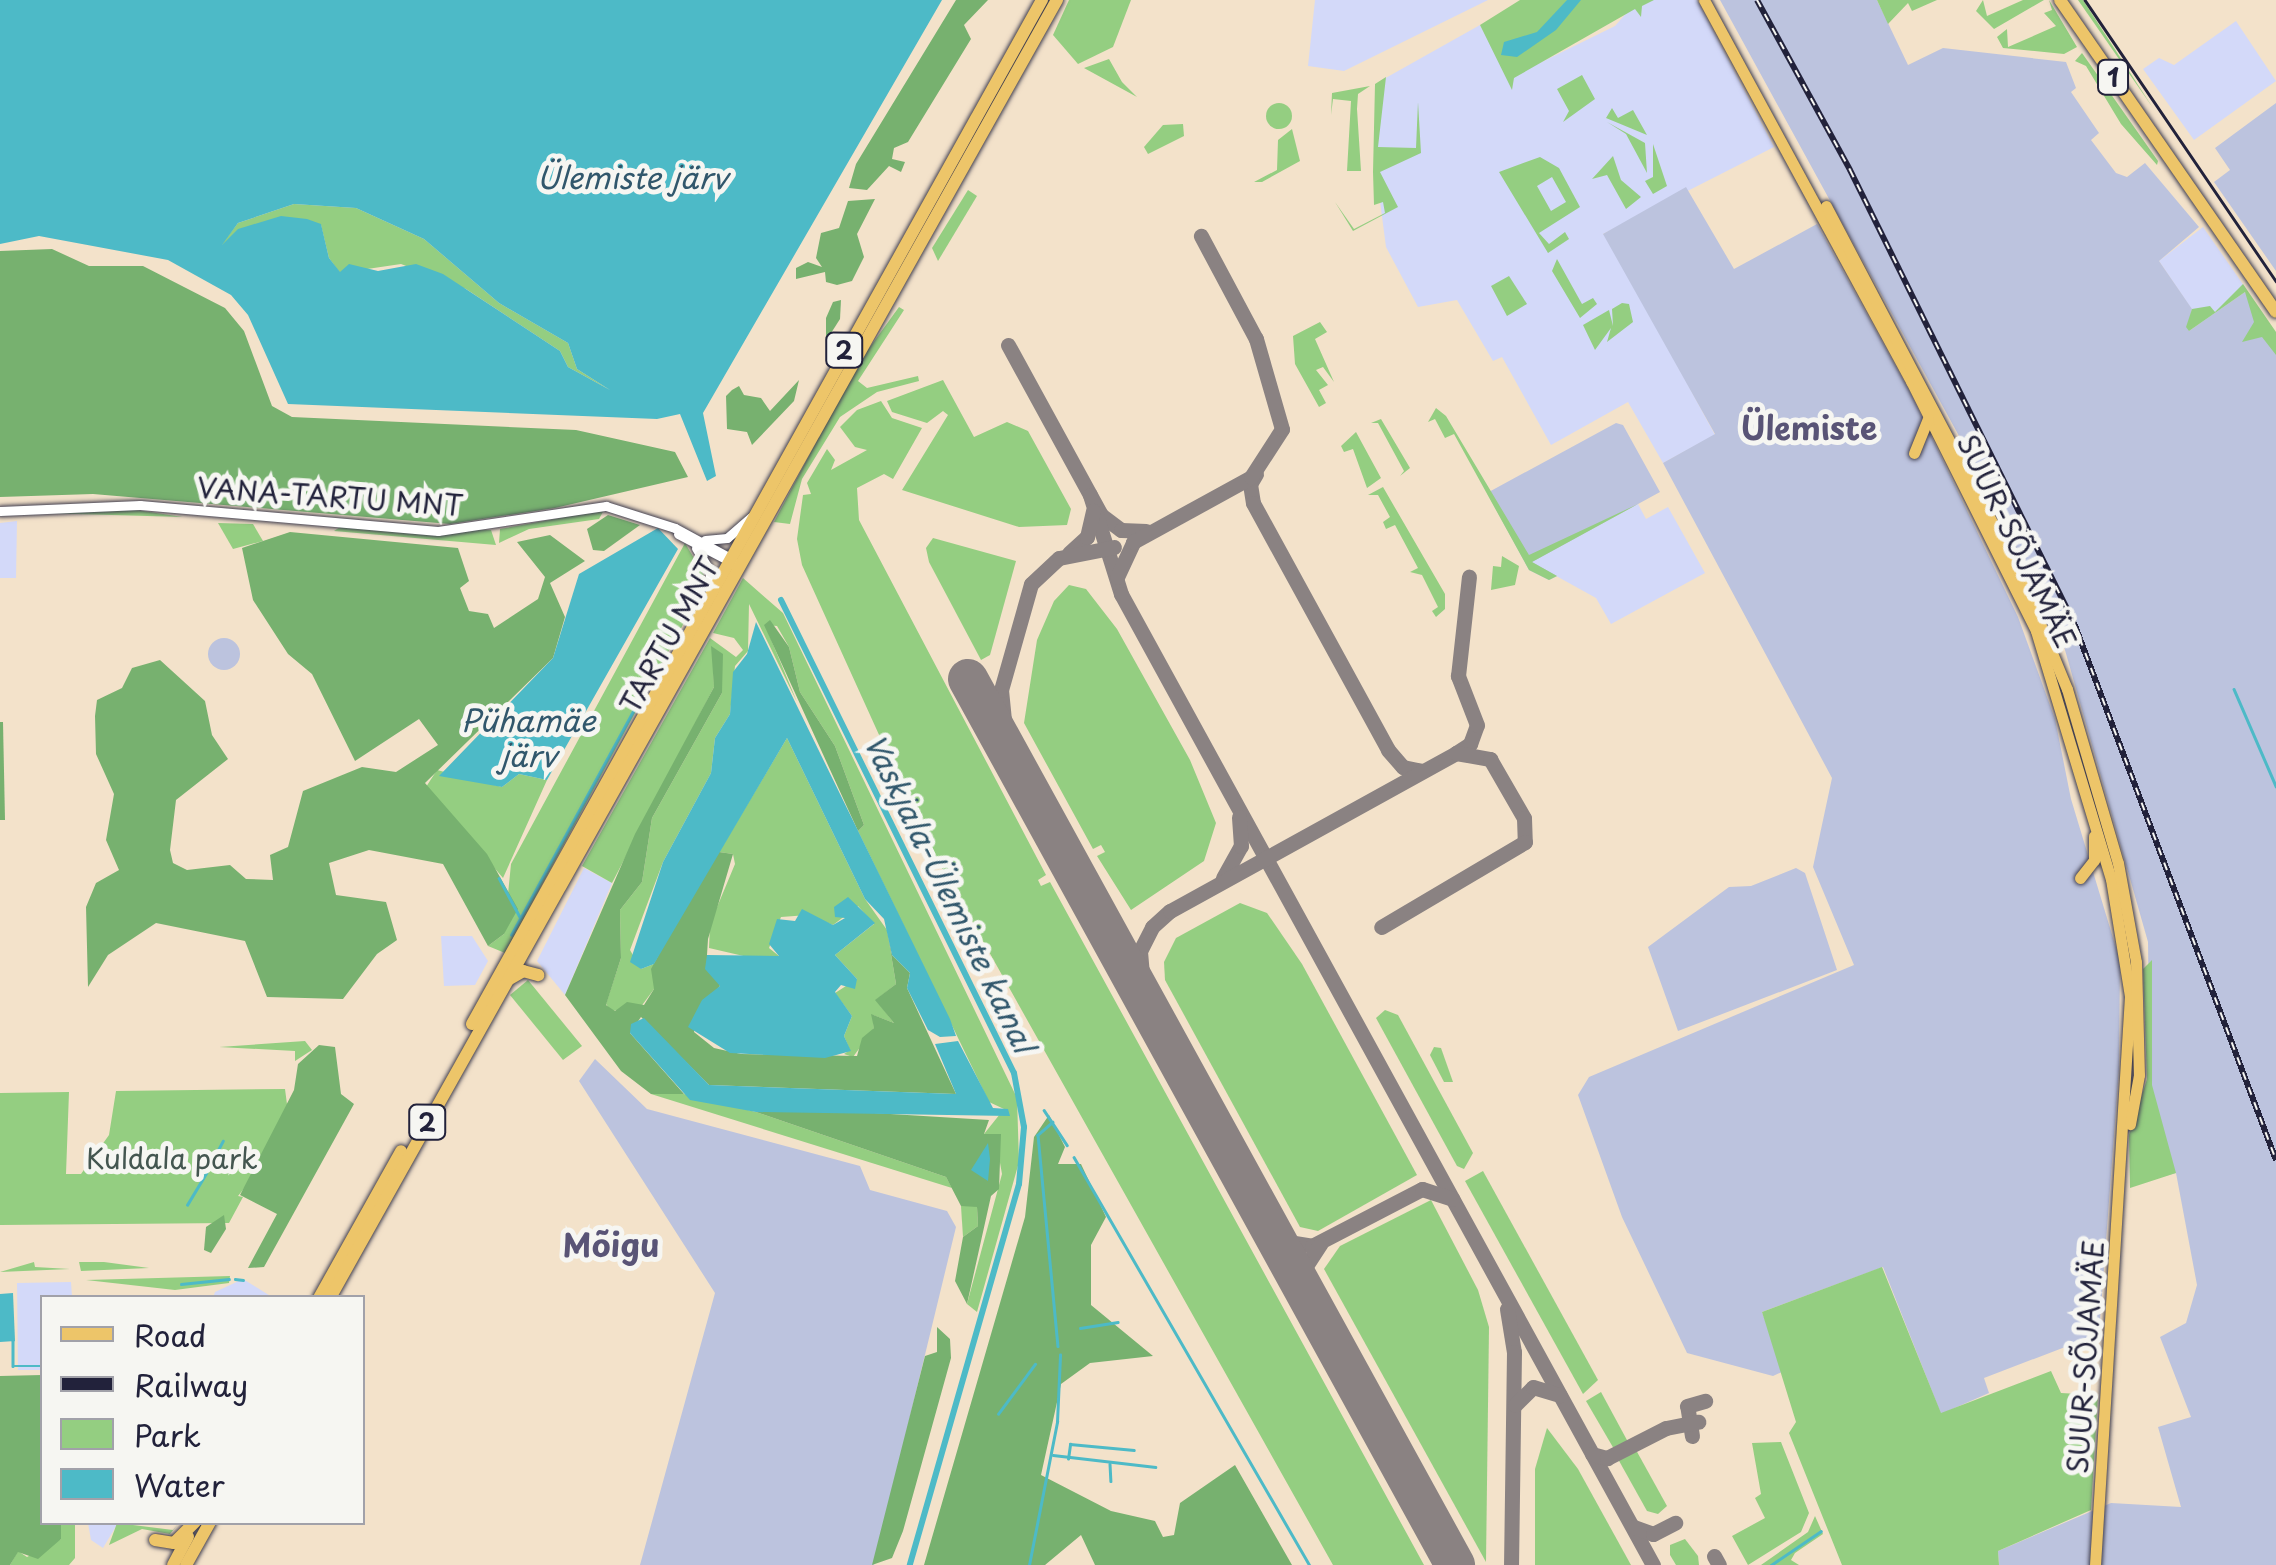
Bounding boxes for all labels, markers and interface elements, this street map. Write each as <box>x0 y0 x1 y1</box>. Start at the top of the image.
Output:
road number: 1 <box>2096 57 2130 97</box>
water label: Ülemiste järv <box>537 159 727 195</box>
road number: 2 <box>824 330 864 370</box>
district label: Ülemiste <box>1741 408 1877 446</box>
street label: SUUR-SÕJAMÄE <box>1951 428 2083 654</box>
street label: VANA-TARTU MNT <box>195 470 465 522</box>
street label: TARTU MNT <box>612 551 726 719</box>
water label: Pühamäe järv <box>461 702 595 772</box>
water label: Vaskjala-Ülemiste kanal <box>857 728 1043 1058</box>
road number: 2 <box>407 1102 447 1142</box>
park label: Kuldala park <box>85 1141 259 1175</box>
district label: Mõigu <box>562 1225 660 1263</box>
street label: SUUR-SÕJAMÄE <box>2060 1239 2110 1475</box>
legend <box>40 1295 365 1525</box>
text: Road <box>134 1312 207 1357</box>
text: Railway <box>134 1362 248 1407</box>
text: Park <box>134 1412 201 1457</box>
text: Water <box>134 1462 225 1507</box>

